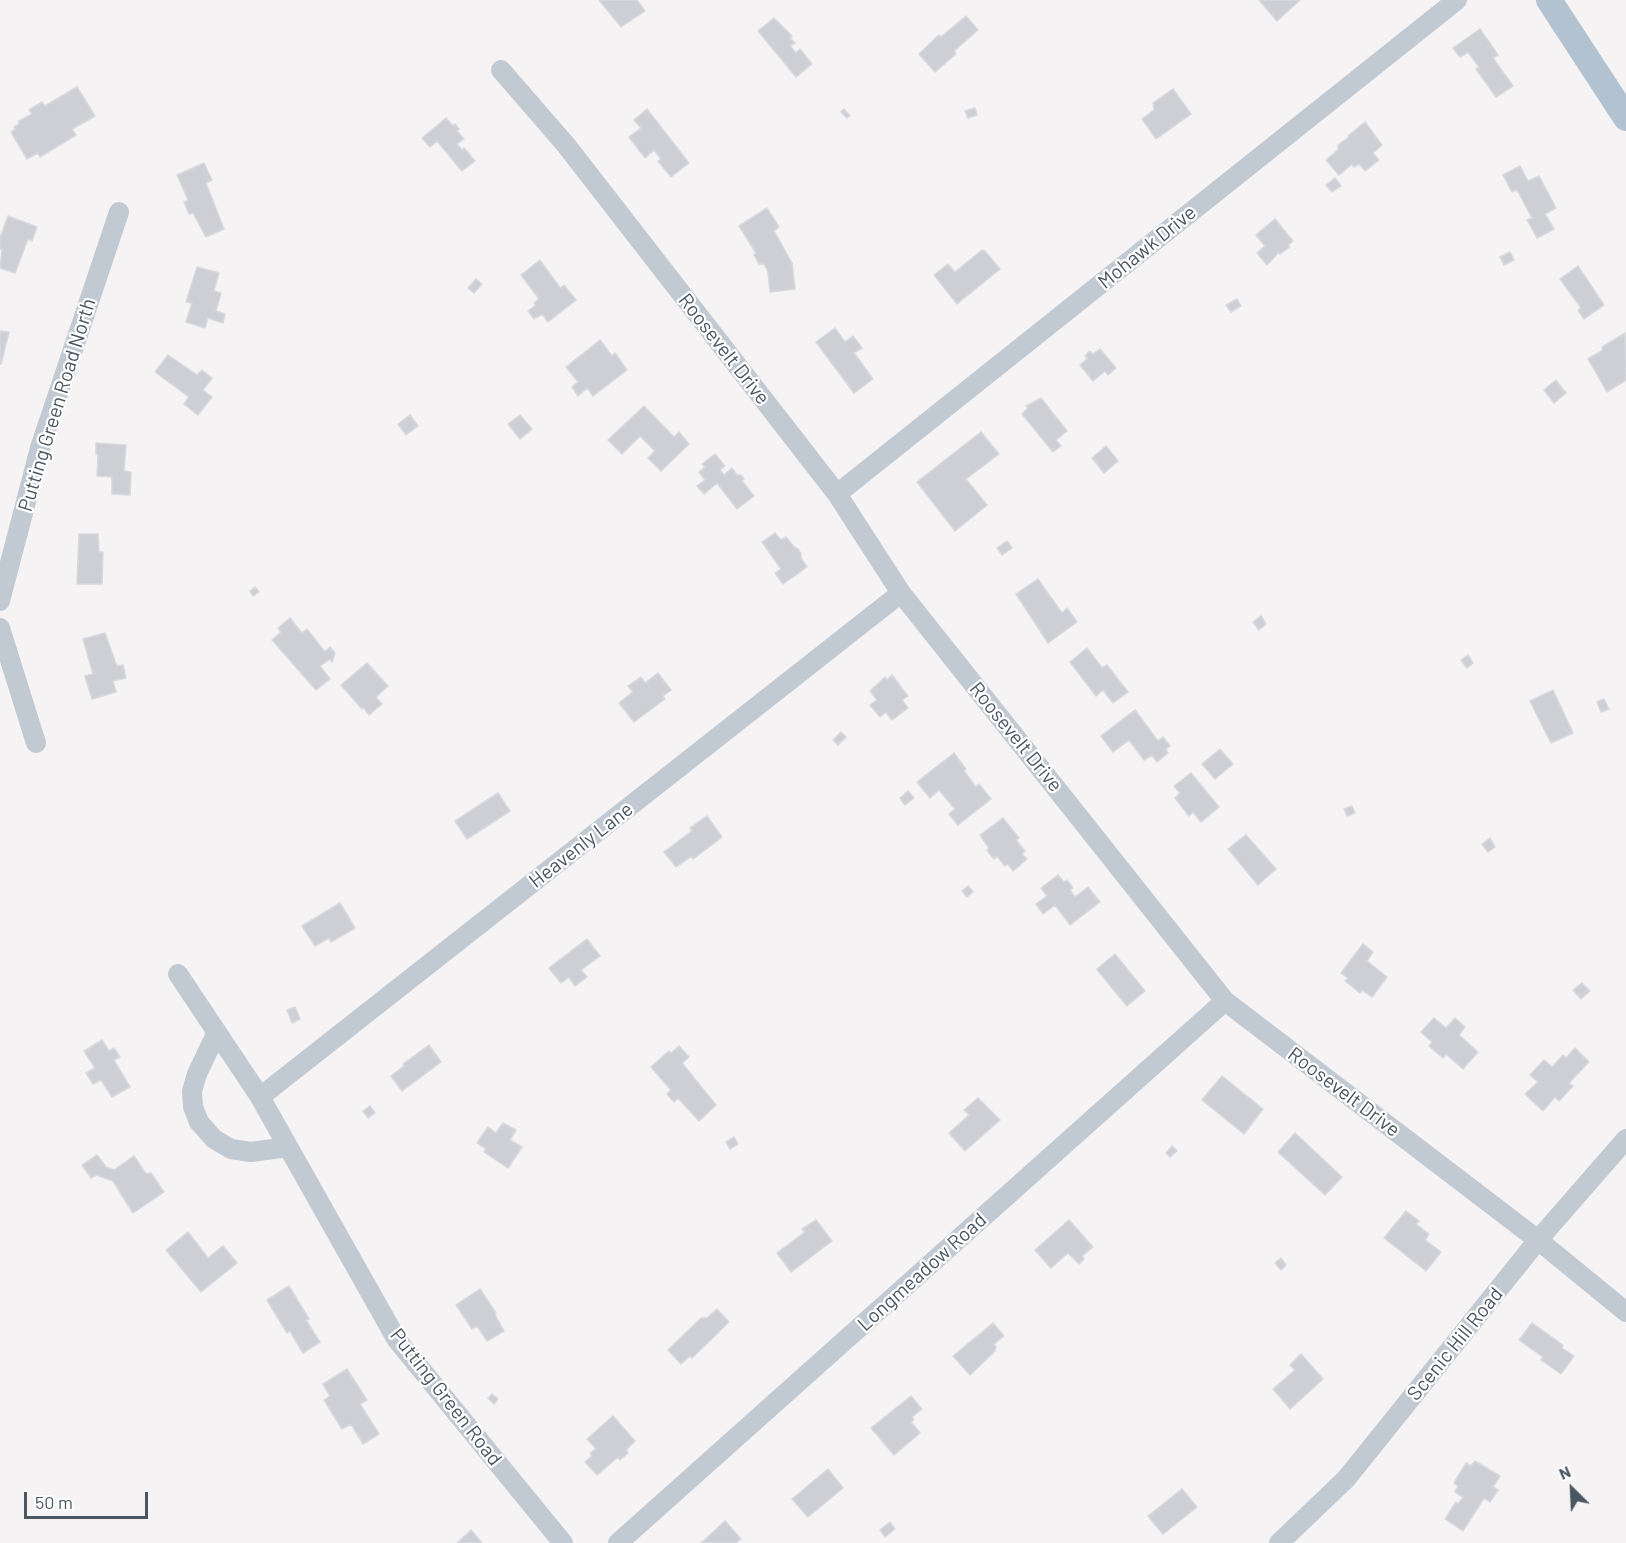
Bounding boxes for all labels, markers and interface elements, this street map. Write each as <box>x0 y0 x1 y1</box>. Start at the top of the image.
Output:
street label: Mohawk Drive <box>1093 200 1201 294</box>
street label: Roosevelt Drive <box>673 289 775 409</box>
street label: Putting Green Road North <box>13 296 101 514</box>
street label: Roosevelt Drive <box>964 677 1068 797</box>
street label: Heavenly Lane <box>524 797 638 893</box>
street label: Roosevelt Drive <box>1283 1042 1405 1142</box>
street label: Longmeadow Road <box>853 1208 991 1336</box>
street label: Scenic Hill Road <box>1402 1283 1508 1405</box>
street label: Putting Green Road <box>385 1324 507 1470</box>
north arrow <box>1542 1459 1602 1519</box>
text: N <box>1556 1461 1573 1483</box>
scale bar <box>27 1480 152 1518</box>
text: 50 m <box>35 1491 73 1513</box>

